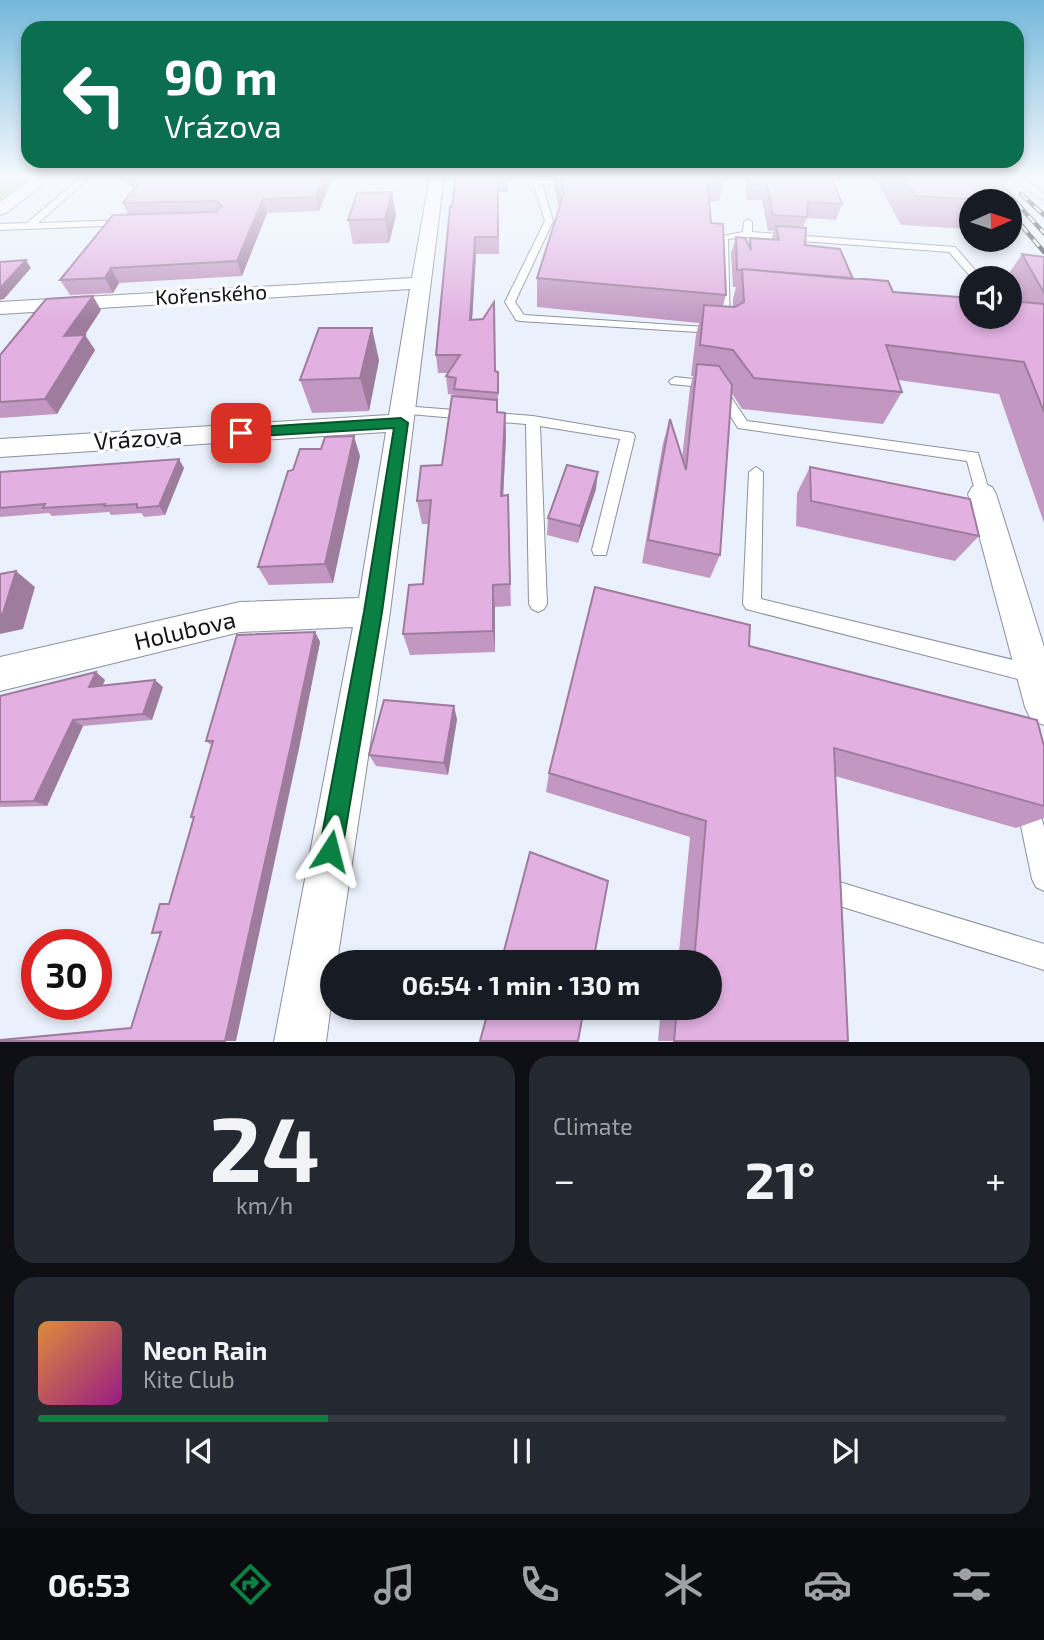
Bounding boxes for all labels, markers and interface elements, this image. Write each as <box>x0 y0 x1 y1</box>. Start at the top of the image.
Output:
text: 90 m <box>164 46 278 105</box>
icon: left <box>49 49 140 140</box>
text: Vrázova <box>164 106 282 144</box>
north arrow <box>959 189 1022 252</box>
map controls <box>959 189 1022 329</box>
button: sound <box>959 266 1022 329</box>
street label: Kořenského <box>154 278 268 309</box>
pin <box>211 403 271 463</box>
icon: arrive <box>222 414 260 452</box>
street label: Vrázova <box>93 420 183 455</box>
street label: Holubova <box>131 604 238 655</box>
position arrow <box>293 814 367 888</box>
speed limit sign: 30 <box>21 929 112 1020</box>
text: 06:54 · 1 min · 130 m <box>402 969 640 1000</box>
text: 24 <box>209 1091 320 1200</box>
text: Climate <box>553 1112 633 1140</box>
text: 21° <box>745 1147 815 1209</box>
text: − <box>553 1156 575 1202</box>
text: + <box>985 1156 1006 1202</box>
text: km/h <box>236 1191 293 1219</box>
text: Neon Rain <box>143 1334 267 1365</box>
text: Kite Club <box>143 1365 235 1393</box>
icon: previous <box>180 1432 218 1470</box>
icon: pause <box>503 1432 541 1470</box>
icon: next <box>826 1432 864 1470</box>
icon: directions <box>226 1560 275 1609</box>
icon: music <box>370 1560 419 1609</box>
icon: phone <box>515 1560 564 1609</box>
icon: climate <box>659 1560 708 1609</box>
icon: car <box>803 1560 852 1609</box>
icon: filters <box>947 1560 996 1609</box>
text: 06:53 <box>48 1565 131 1603</box>

